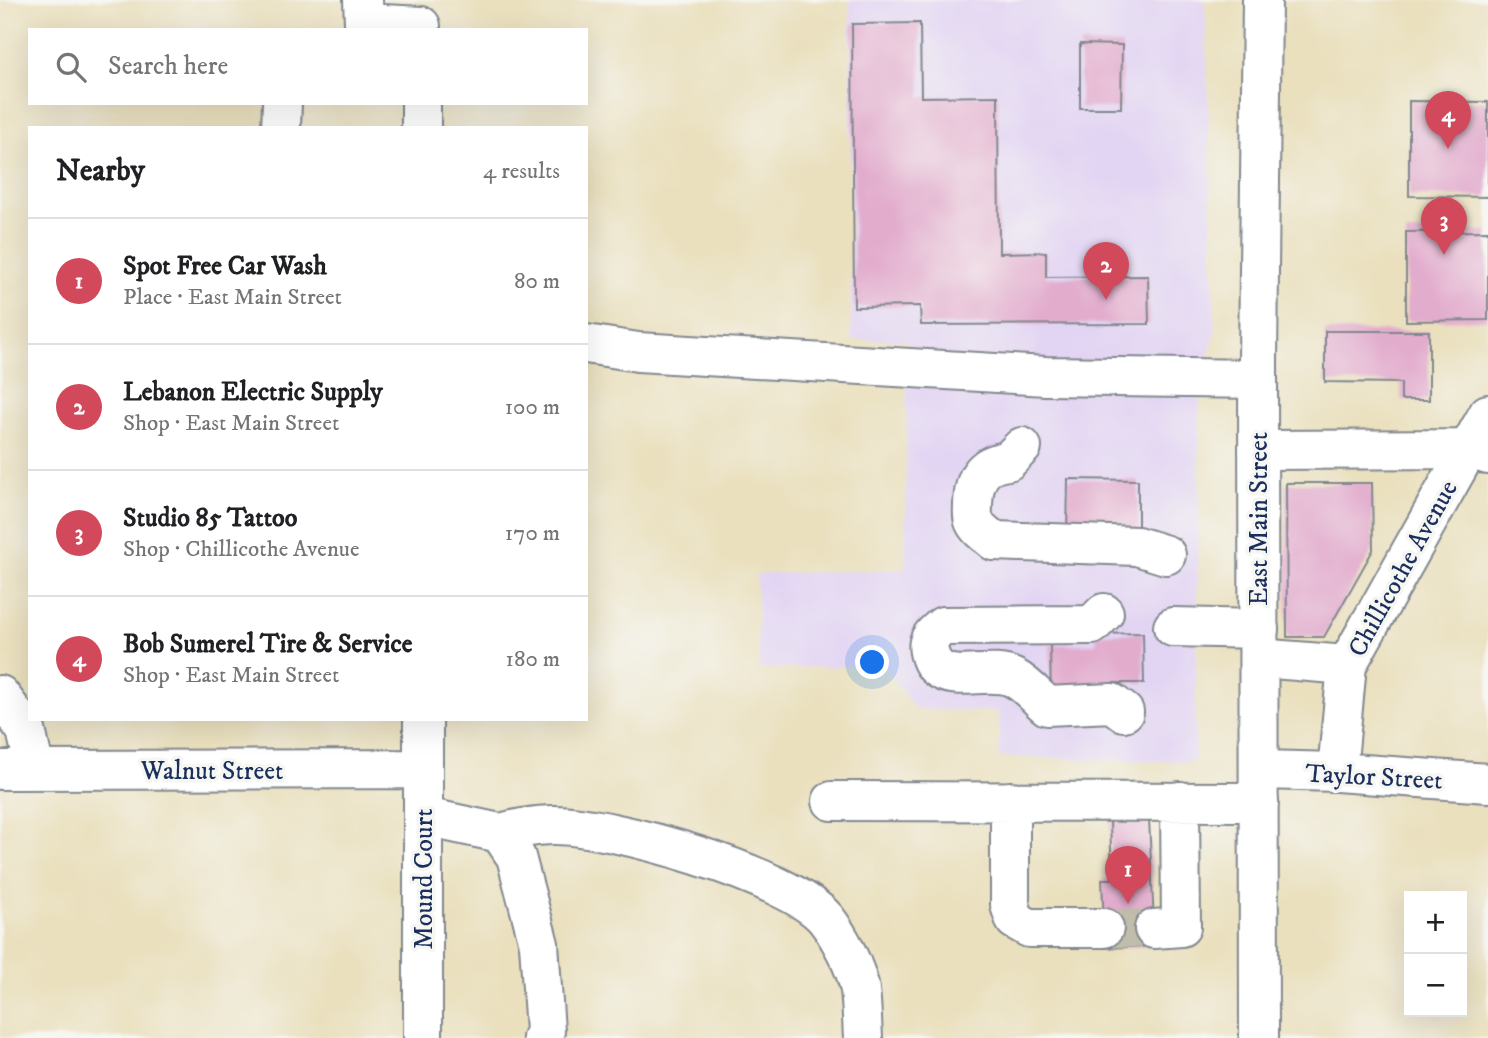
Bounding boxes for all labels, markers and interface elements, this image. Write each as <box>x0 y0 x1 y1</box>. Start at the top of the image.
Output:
search box <box>28 28 588 105</box>
icon: search <box>52 48 90 86</box>
text: Search here <box>108 50 228 83</box>
pin: 4 <box>1425 91 1471 149</box>
text: Nearby <box>56 153 145 190</box>
text: 4 results <box>483 157 560 186</box>
pin: 3 <box>1421 197 1467 255</box>
pin: 2 <box>1083 242 1129 300</box>
text: Spot Free Car Wash <box>123 250 327 283</box>
text: 1 <box>75 267 83 296</box>
text: 80 m <box>514 267 560 296</box>
text: Place · East Main Street <box>123 283 342 312</box>
text: Lebanon Electric Supply <box>123 376 383 409</box>
text: 2 <box>73 393 85 422</box>
text: 100 m <box>505 393 560 422</box>
text: Shop · East Main Street <box>123 409 339 438</box>
street label: East Main Street <box>1243 432 1276 606</box>
street label: Chillicothe Avenue <box>1341 475 1465 663</box>
text: Studio 85 Tattoo <box>123 502 297 535</box>
text: 3 <box>75 519 83 548</box>
text: 170 m <box>505 519 560 548</box>
text: Shop · Chillicothe Avenue <box>123 535 359 564</box>
text: Bob Sumerel Tire & Service <box>123 628 412 661</box>
text: 4 <box>72 645 86 674</box>
text: 180 m <box>505 645 560 674</box>
your location <box>855 645 889 679</box>
text: Shop · East Main Street <box>123 661 339 690</box>
street label: Walnut Street <box>140 755 283 788</box>
street label: Taylor Street <box>1305 757 1443 798</box>
street label: Mound Court <box>408 808 441 950</box>
pin: 1 <box>1105 846 1151 904</box>
map controls <box>1404 891 1467 1017</box>
button: + <box>1404 891 1467 954</box>
button: − <box>1404 954 1467 1017</box>

